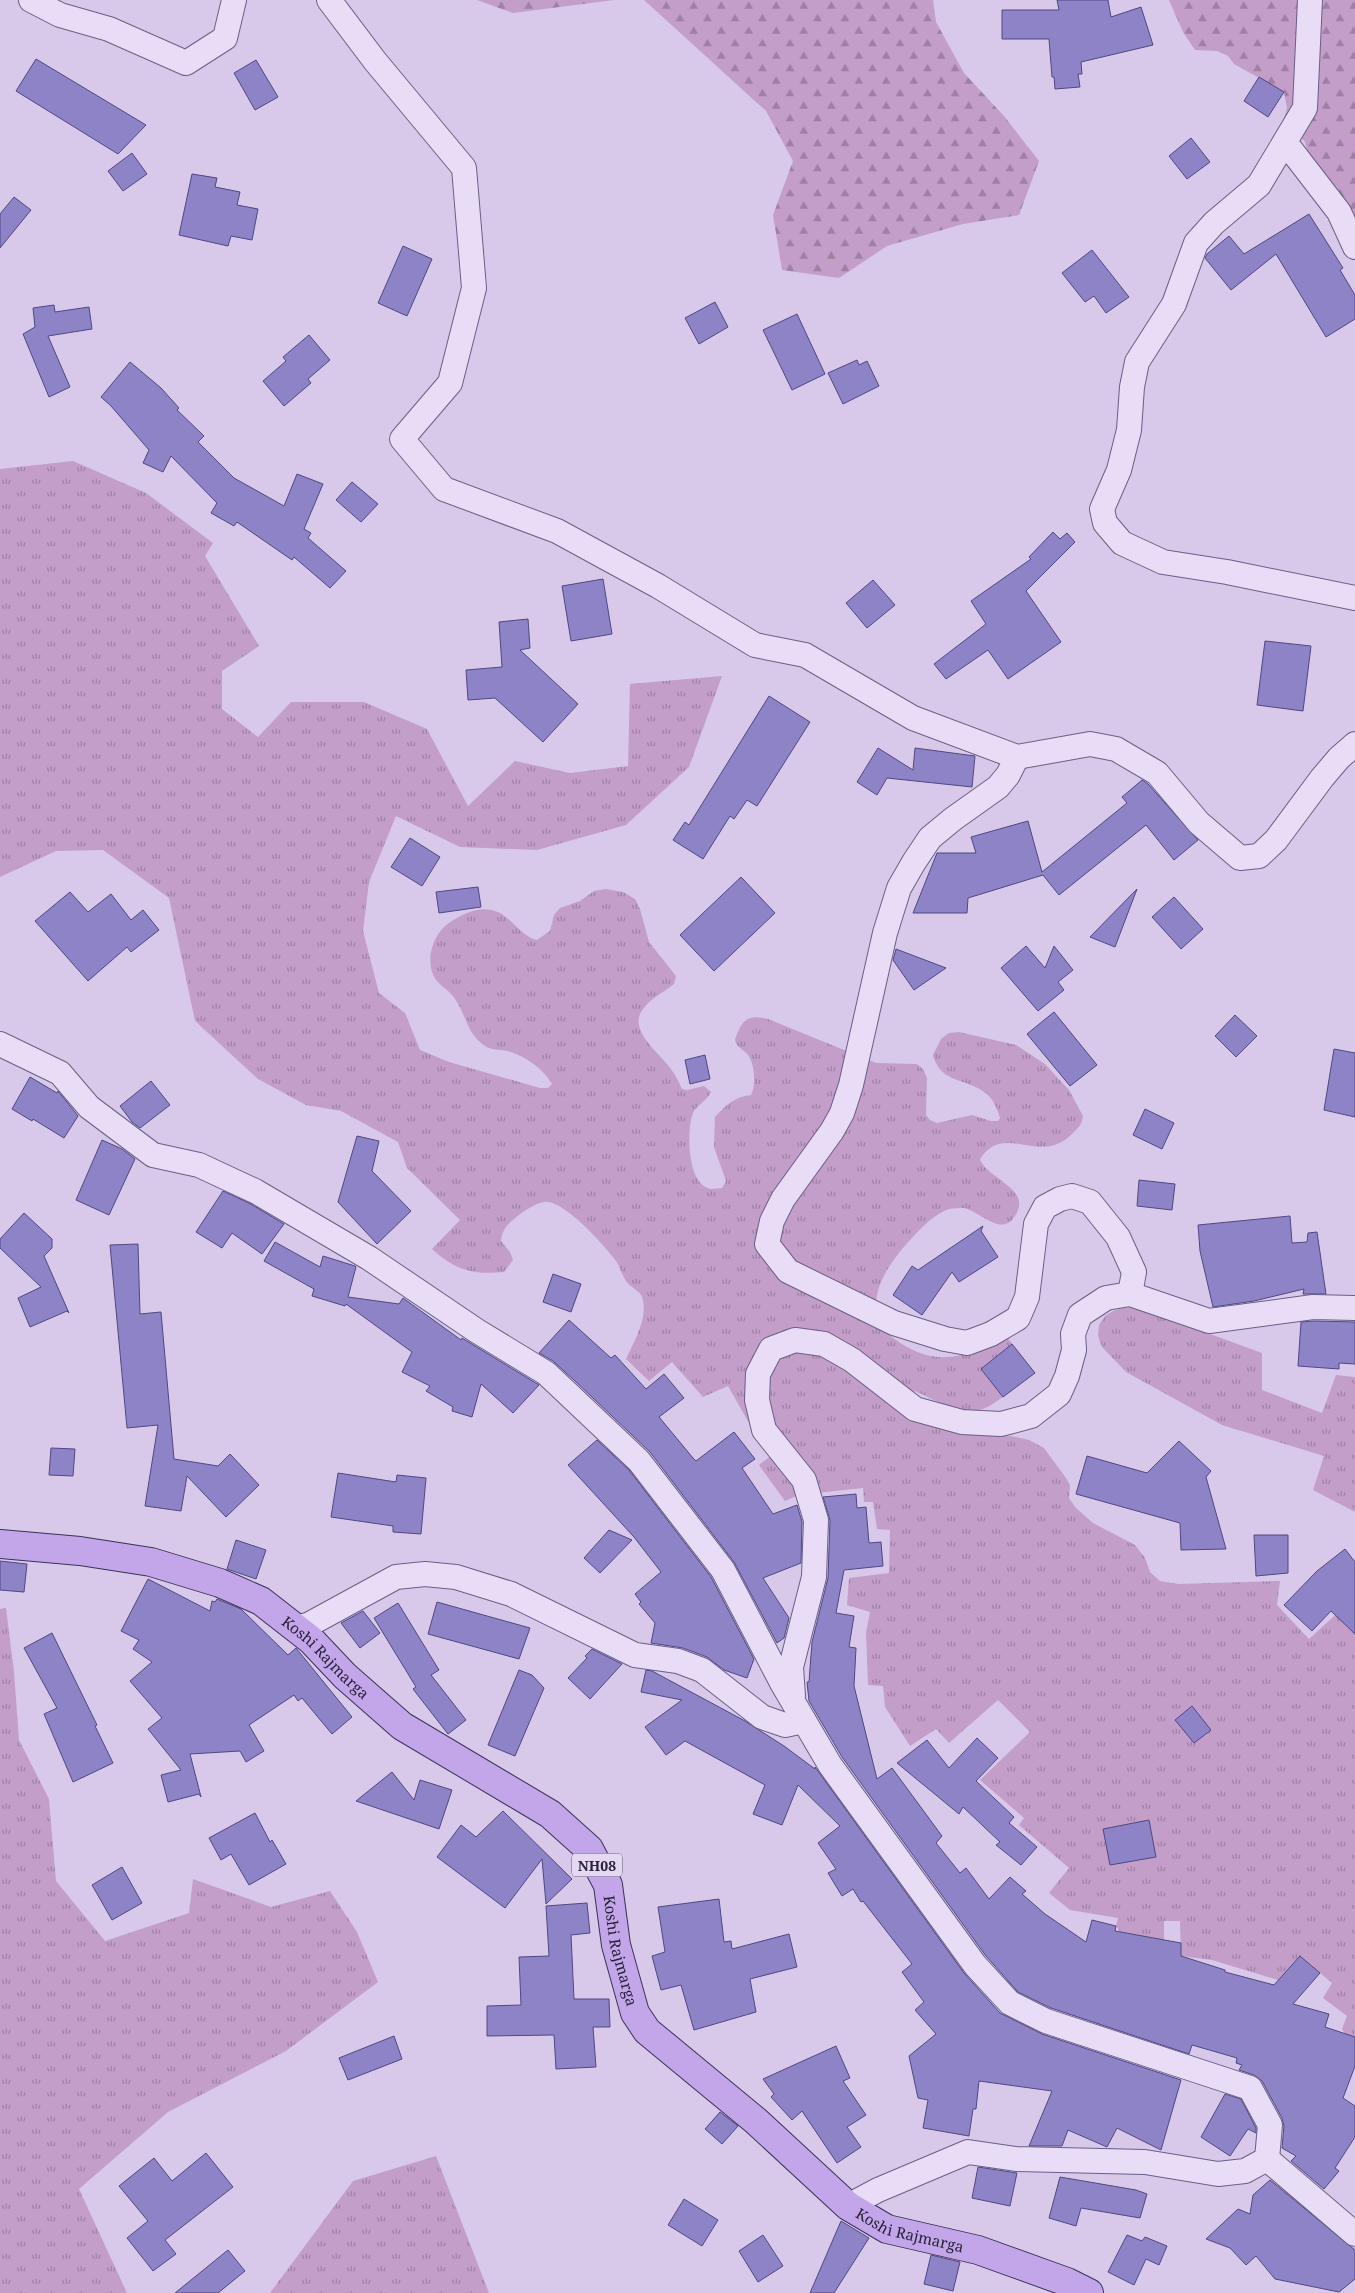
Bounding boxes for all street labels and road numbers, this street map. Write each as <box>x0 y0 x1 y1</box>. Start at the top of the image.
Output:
street label: Koshi Rajmarga <box>278 1611 374 1703</box>
road number: NH08 <box>572 1854 622 1876</box>
street label: Koshi Rajmarga <box>599 1894 643 2008</box>
street label: Koshi Rajmarga <box>852 2203 966 2256</box>

